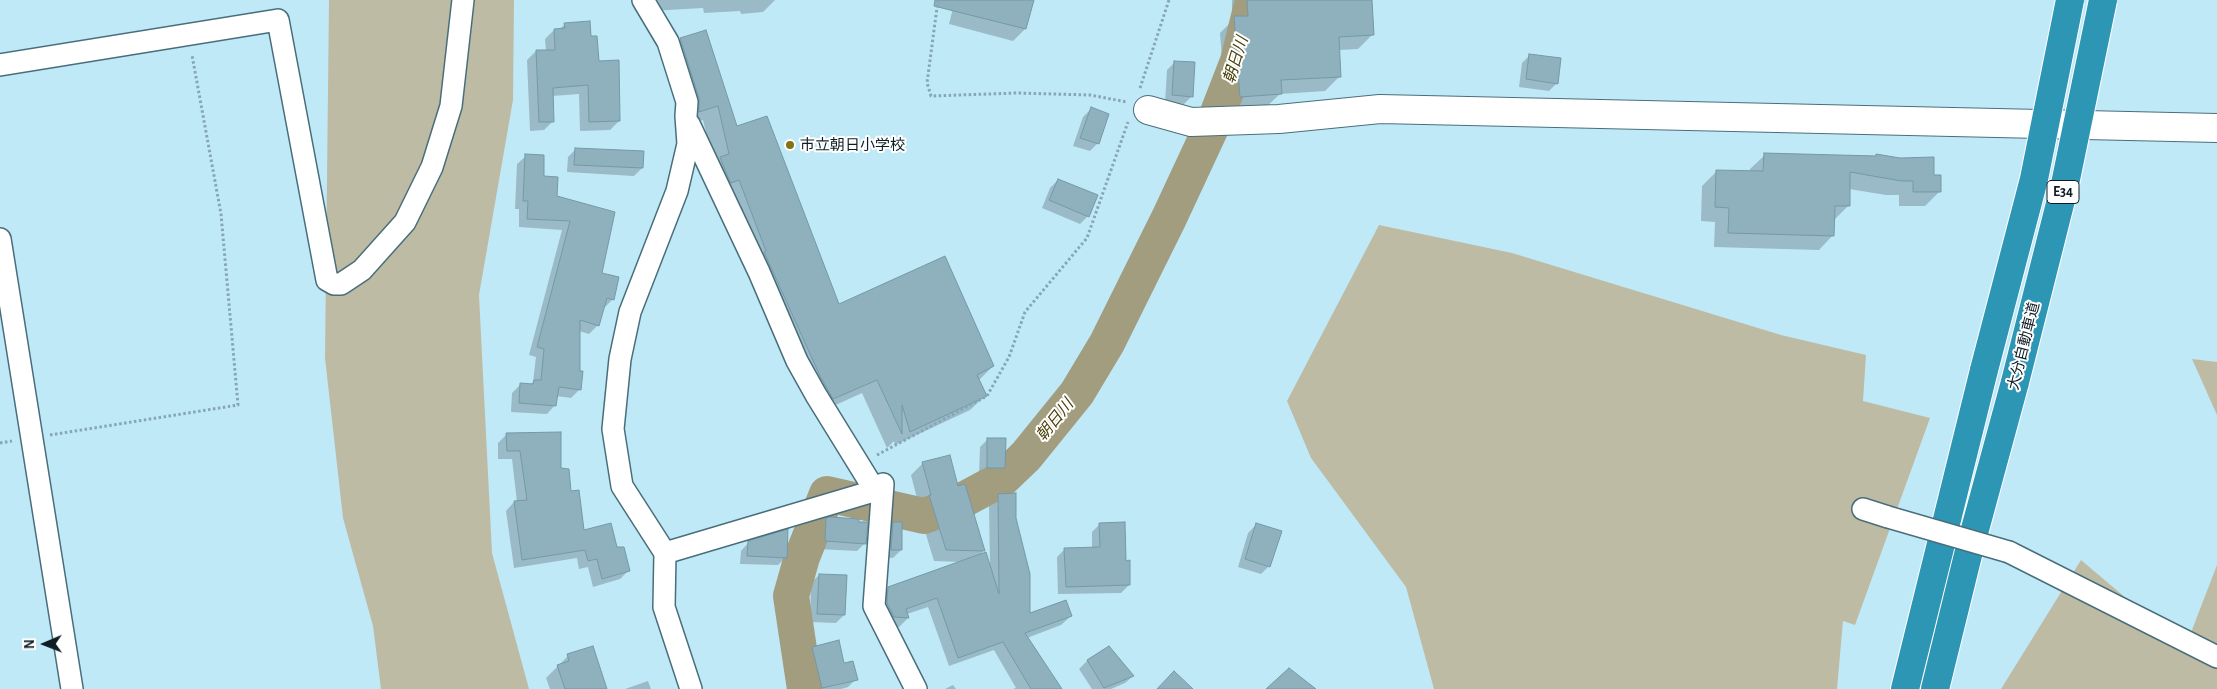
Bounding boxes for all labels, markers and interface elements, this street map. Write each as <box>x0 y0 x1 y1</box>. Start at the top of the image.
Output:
water label: 朝日川 <box>1220 34 1252 86</box>
place label: 市立朝日小学校 <box>800 136 905 154</box>
marker: 市立朝日小学校 <box>784 139 796 151</box>
road number: E34 <box>2047 180 2079 203</box>
street label: 大分自動車道 <box>2004 300 2044 392</box>
water label: 朝日川 <box>1032 395 1078 445</box>
north arrow <box>20 619 70 669</box>
text: N <box>23 639 37 649</box>

